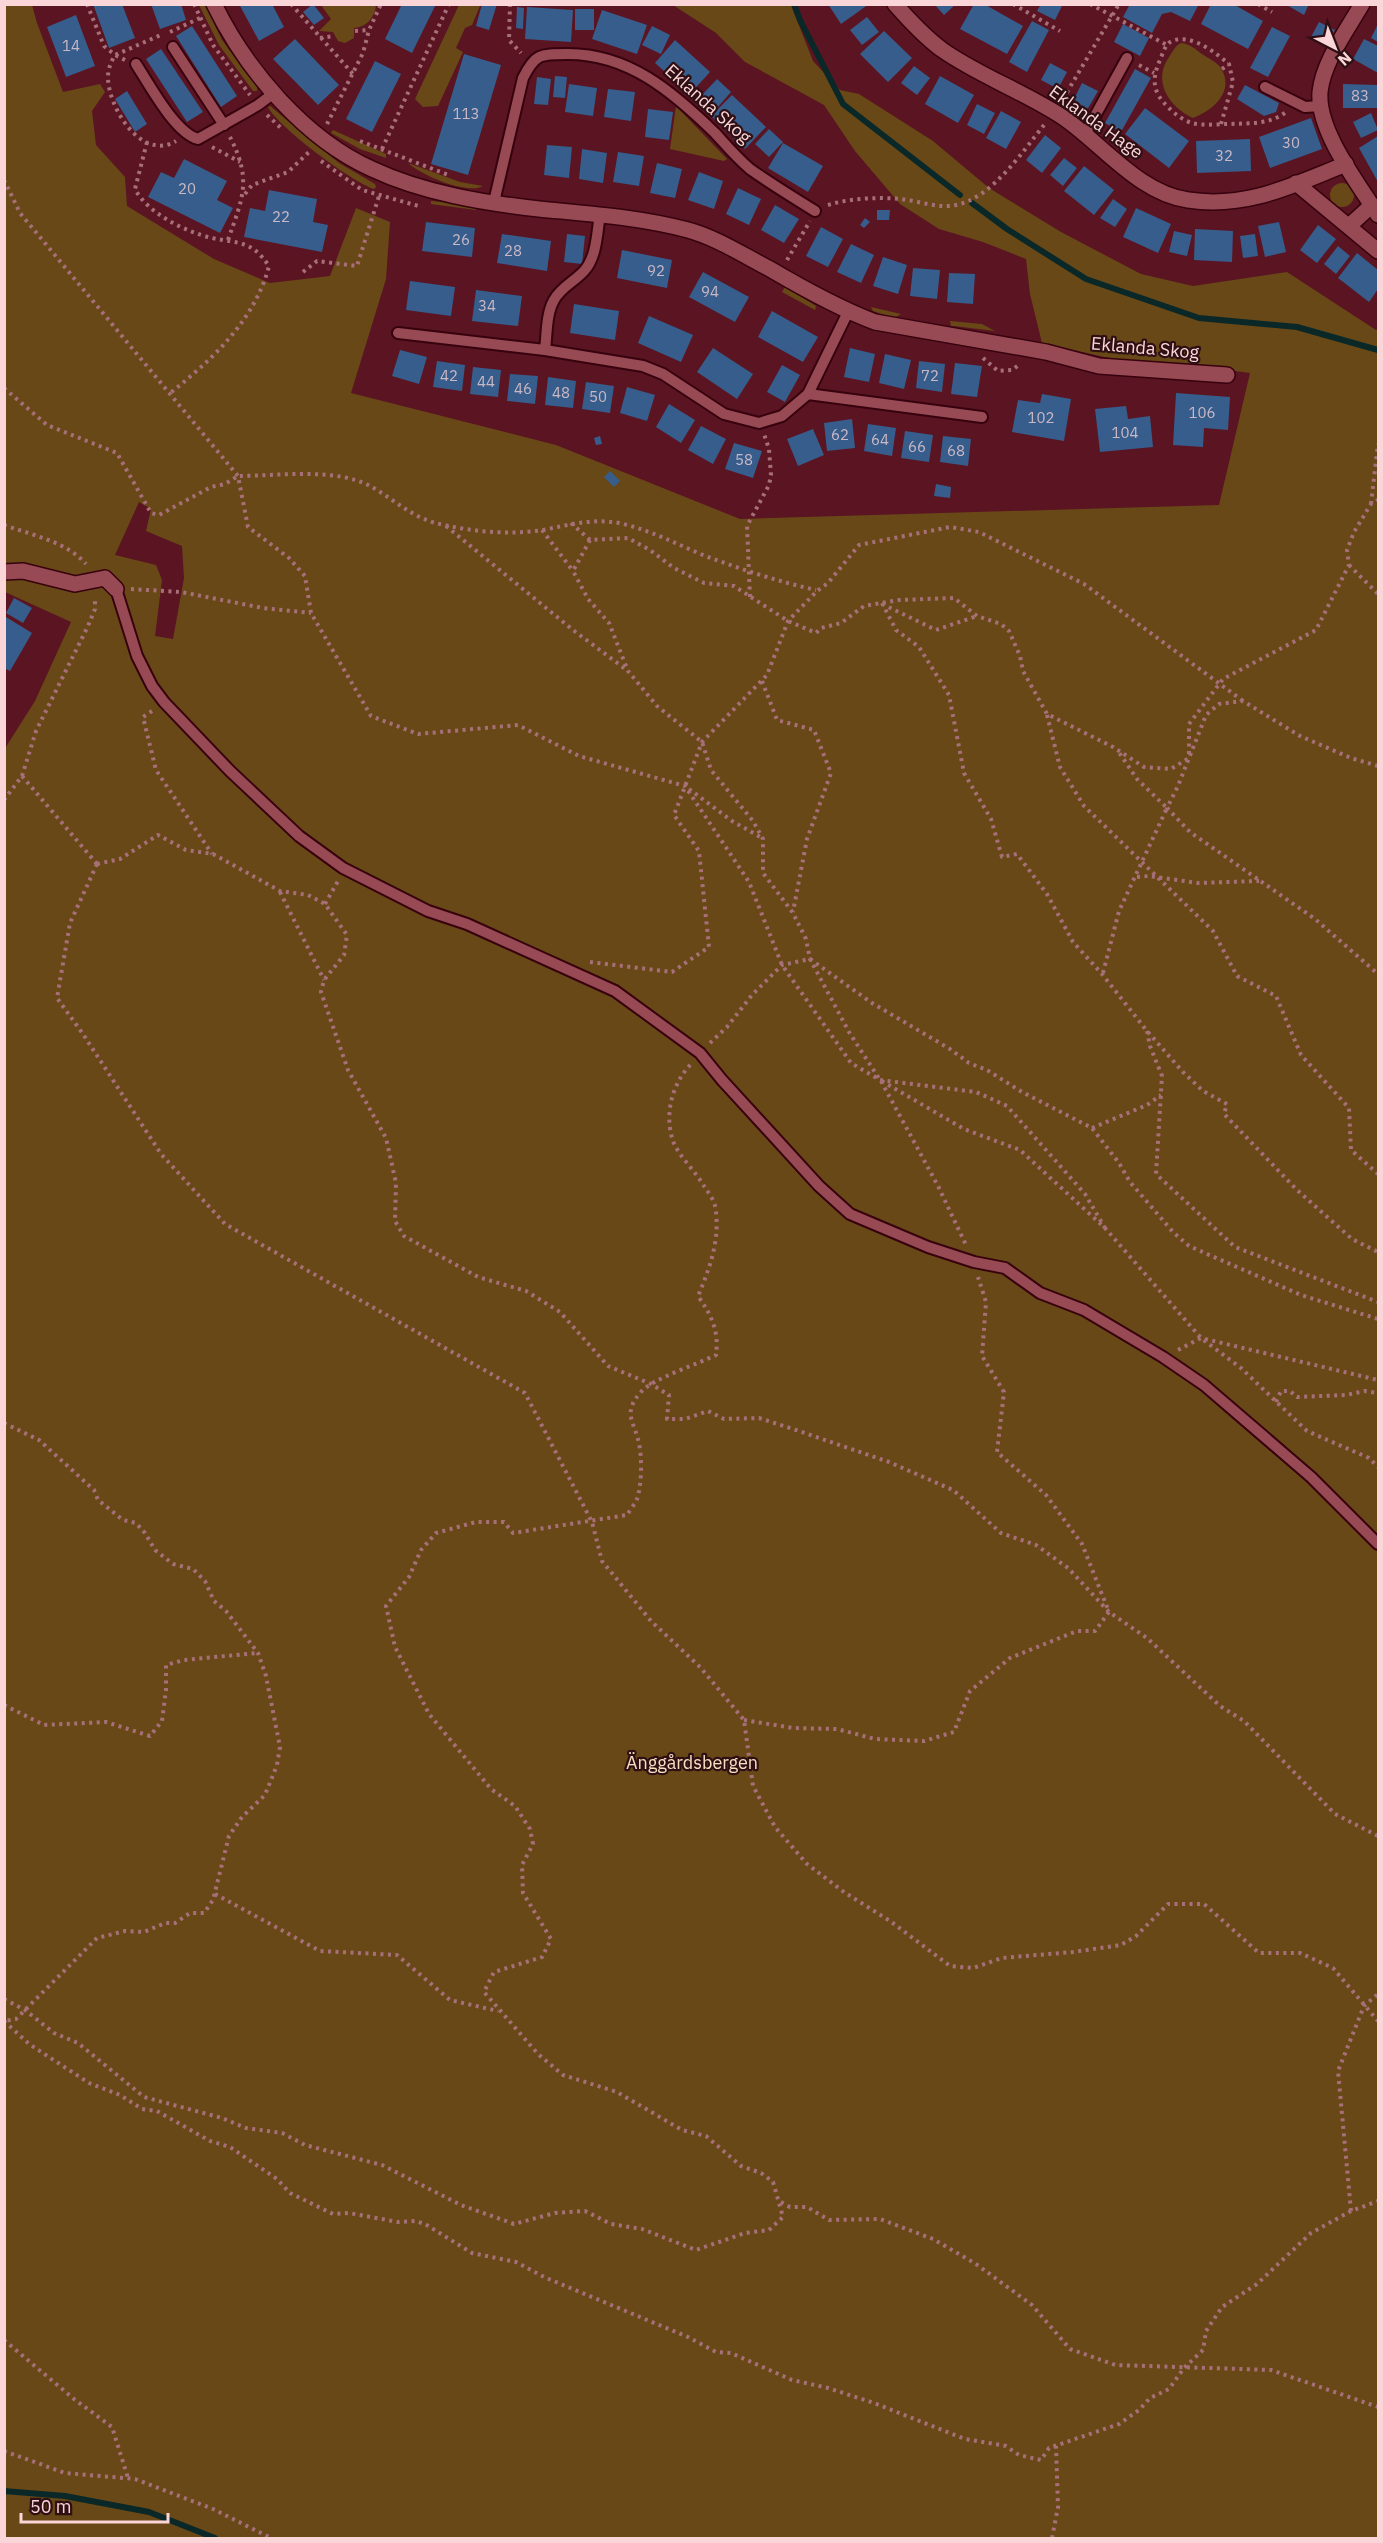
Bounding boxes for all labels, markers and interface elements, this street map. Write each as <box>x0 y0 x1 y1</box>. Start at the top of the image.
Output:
north arrow <box>1305 18 1365 78</box>
house number: 14 <box>62 36 80 55</box>
text: N <box>1334 48 1356 70</box>
street label: Eklanda Skog <box>660 59 757 149</box>
street label: Eklanda Hage <box>1045 80 1148 163</box>
house number: 83 <box>1351 86 1369 105</box>
house number: 113 <box>452 104 480 123</box>
house number: 30 <box>1282 133 1300 152</box>
house number: 32 <box>1215 146 1233 165</box>
house number: 20 <box>178 179 196 198</box>
house number: 22 <box>272 207 290 226</box>
house number: 26 <box>452 230 470 249</box>
house number: 28 <box>504 241 522 260</box>
house number: 92 <box>647 261 665 280</box>
house number: 94 <box>701 282 719 301</box>
house number: 34 <box>478 296 496 315</box>
street label: Eklanda Skog <box>1090 331 1200 364</box>
house number: 42 <box>440 366 458 385</box>
house number: 72 <box>921 366 939 385</box>
house number: 44 <box>477 372 495 391</box>
house number: 46 <box>514 379 532 398</box>
house number: 48 <box>552 383 570 402</box>
house number: 50 <box>589 387 607 406</box>
house number: 106 <box>1188 403 1216 422</box>
house number: 102 <box>1027 408 1055 427</box>
house number: 104 <box>1111 423 1139 442</box>
house number: 62 <box>831 425 849 444</box>
house number: 64 <box>871 430 889 449</box>
house number: 66 <box>908 437 926 456</box>
house number: 68 <box>947 441 965 460</box>
house number: 58 <box>735 450 753 469</box>
park label: Änggårdsbergen <box>626 1751 758 1774</box>
scale bar <box>21 2486 168 2524</box>
text: 50 m <box>30 2495 72 2518</box>

